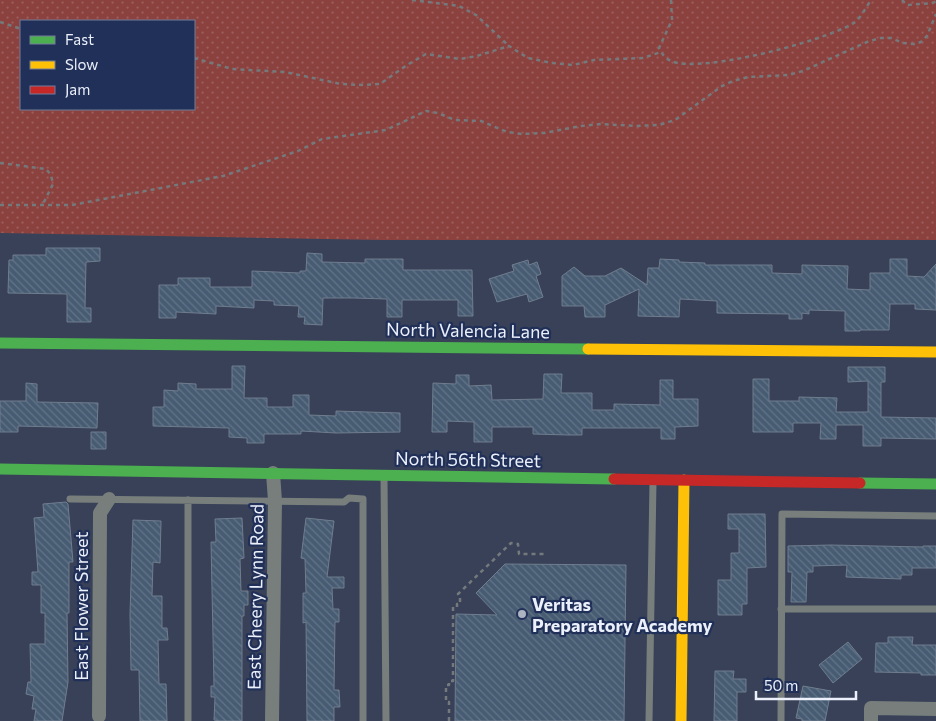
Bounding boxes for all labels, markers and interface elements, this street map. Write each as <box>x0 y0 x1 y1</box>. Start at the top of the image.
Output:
legend <box>20 20 195 110</box>
text: Fast <box>65 30 94 48</box>
text: Slow <box>65 55 98 73</box>
text: Jam <box>65 80 90 98</box>
street label: North Valencia Lane <box>386 318 550 342</box>
street label: North 56th Street <box>395 447 541 471</box>
street label: East Cheery Lynn Road <box>242 504 268 690</box>
street label: East Flower Street <box>70 531 92 681</box>
place label: Veritas Preparatory Academy <box>532 593 712 636</box>
marker: Veritas Preparatory Academy <box>516 608 528 620</box>
scale bar <box>756 668 856 700</box>
text: 50 m <box>764 676 798 694</box>

